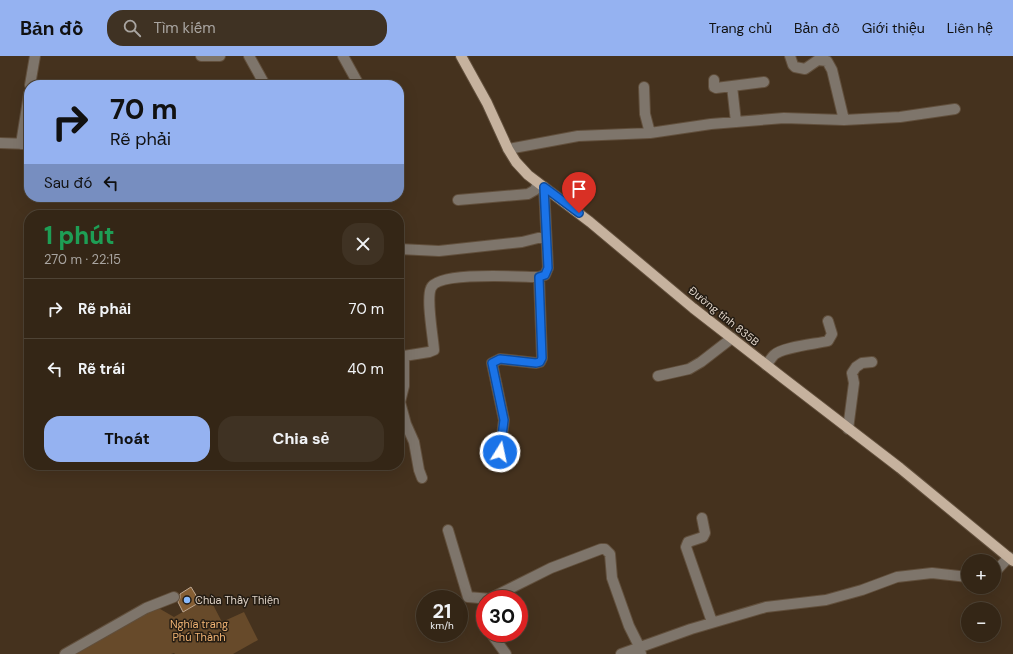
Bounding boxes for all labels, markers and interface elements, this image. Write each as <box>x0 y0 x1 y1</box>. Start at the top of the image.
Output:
search box <box>107 10 387 46</box>
text: Bản đồ <box>20 16 83 41</box>
icon: search <box>121 17 143 39</box>
text: Tìm kiếm <box>153 18 216 38</box>
text: Trang chủ <box>709 19 772 37</box>
text: Bản đồ <box>794 19 840 37</box>
text: Giới thiệu <box>862 19 925 37</box>
text: Liên hệ <box>947 19 993 37</box>
text: 70 m <box>110 91 178 128</box>
icon: right <box>44 96 96 148</box>
text: Rẽ phải <box>110 127 171 151</box>
icon: left <box>100 172 122 194</box>
pin <box>562 172 596 213</box>
text: Sau đó <box>44 173 92 193</box>
icon: arrive <box>568 178 590 200</box>
text: 1 phút <box>44 220 115 251</box>
button: close <box>342 223 384 265</box>
text: 270 m · 22:15 <box>44 251 121 268</box>
street label: Đường tỉnh 835B <box>686 283 762 349</box>
icon: right <box>44 298 66 320</box>
text: Rẽ phải <box>78 299 131 319</box>
text: 70 m <box>349 299 384 319</box>
icon: left <box>44 358 66 380</box>
text: Rẽ trái <box>78 359 125 379</box>
text: 40 m <box>347 359 384 379</box>
button: Thoát <box>44 416 210 462</box>
button: Chia sẻ <box>218 416 384 462</box>
position arrow <box>479 431 521 473</box>
map controls <box>961 554 1001 642</box>
button: + <box>961 554 1001 594</box>
speed limit sign: 30 <box>476 590 528 642</box>
place label: Chùa Thầy Thiện <box>195 593 279 607</box>
marker: Chùa Thầy Thiện <box>182 595 192 605</box>
text: 21 <box>433 598 451 624</box>
button: − <box>961 602 1001 642</box>
park label: Nghĩa trang Phú Thành <box>170 617 228 644</box>
text: km/h <box>430 619 454 632</box>

